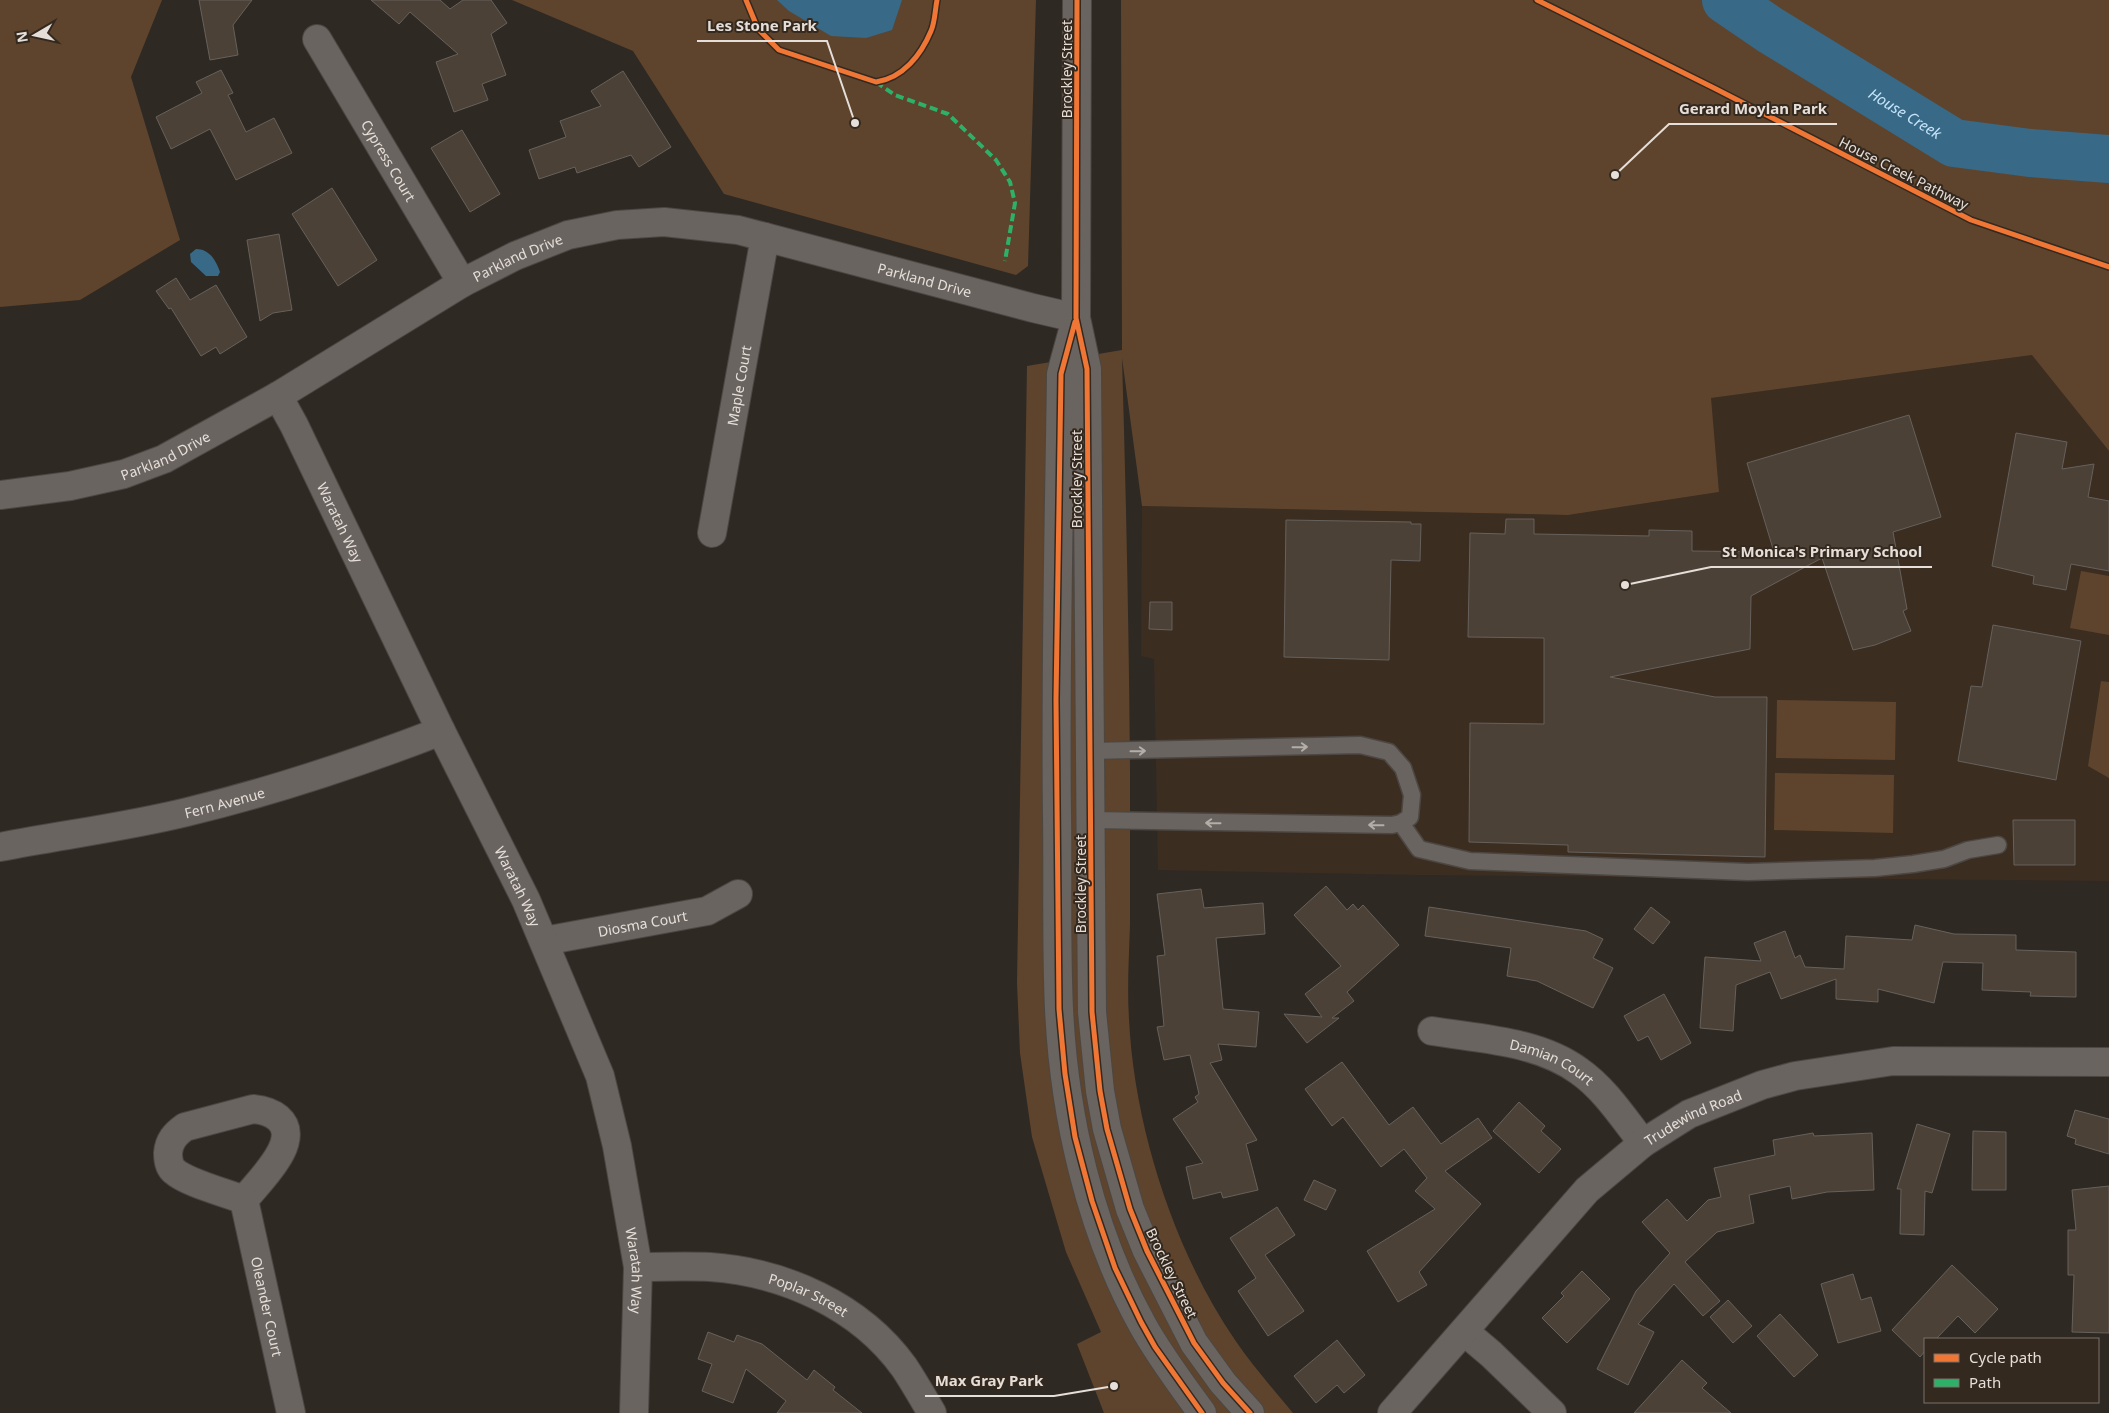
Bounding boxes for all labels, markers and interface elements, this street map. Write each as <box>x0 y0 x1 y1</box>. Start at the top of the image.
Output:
north arrow <box>10 10 60 60</box>
callout: Les Stone Park <box>697 11 827 41</box>
text: Les Stone Park <box>707 15 818 35</box>
street label: Brockley Street <box>1057 20 1076 118</box>
text: N <box>11 30 32 44</box>
water label: House Creek <box>1865 83 1946 143</box>
callout: Gerard Moylan Park <box>1669 94 1837 124</box>
text: Gerard Moylan Park <box>1679 98 1828 118</box>
street label: Cypress Court <box>357 116 421 205</box>
street label: House Creek Pathway <box>1836 132 1973 214</box>
street label: Parkland Drive <box>469 229 565 286</box>
street label: Parkland Drive <box>876 258 974 301</box>
street label: Maple Court <box>722 344 755 427</box>
street label: Parkland Drive <box>118 426 213 484</box>
street label: Brockley Street <box>1067 430 1086 528</box>
street label: Waratah Way <box>313 479 368 566</box>
callout: St Monica's Primary School <box>1711 537 1932 567</box>
text: St Monica's Primary School <box>1722 541 1922 561</box>
one-way arrow <box>1292 742 1308 752</box>
one-way arrow <box>1130 746 1146 756</box>
street label: Fern Avenue <box>182 782 267 822</box>
one-way arrow <box>1206 818 1222 827</box>
one-way arrow <box>1368 820 1384 830</box>
street label: Brockley Street <box>1071 835 1090 933</box>
street label: Waratah Way <box>491 843 546 930</box>
street label: Diosma Court <box>596 905 689 940</box>
street label: Damian Court <box>1508 1034 1599 1089</box>
street label: Trudewind Road <box>1641 1085 1744 1149</box>
street label: Brockley Street <box>1142 1225 1202 1321</box>
street label: Waratah Way <box>622 1226 648 1315</box>
street label: Oleander Court <box>247 1255 288 1358</box>
street label: Poplar Street <box>767 1268 852 1320</box>
legend <box>1924 1338 2099 1403</box>
text: Cycle path <box>1969 1347 2042 1367</box>
callout: Max Gray Park <box>925 1366 1054 1396</box>
text: Max Gray Park <box>935 1370 1044 1390</box>
text: Path <box>1969 1372 2001 1392</box>

